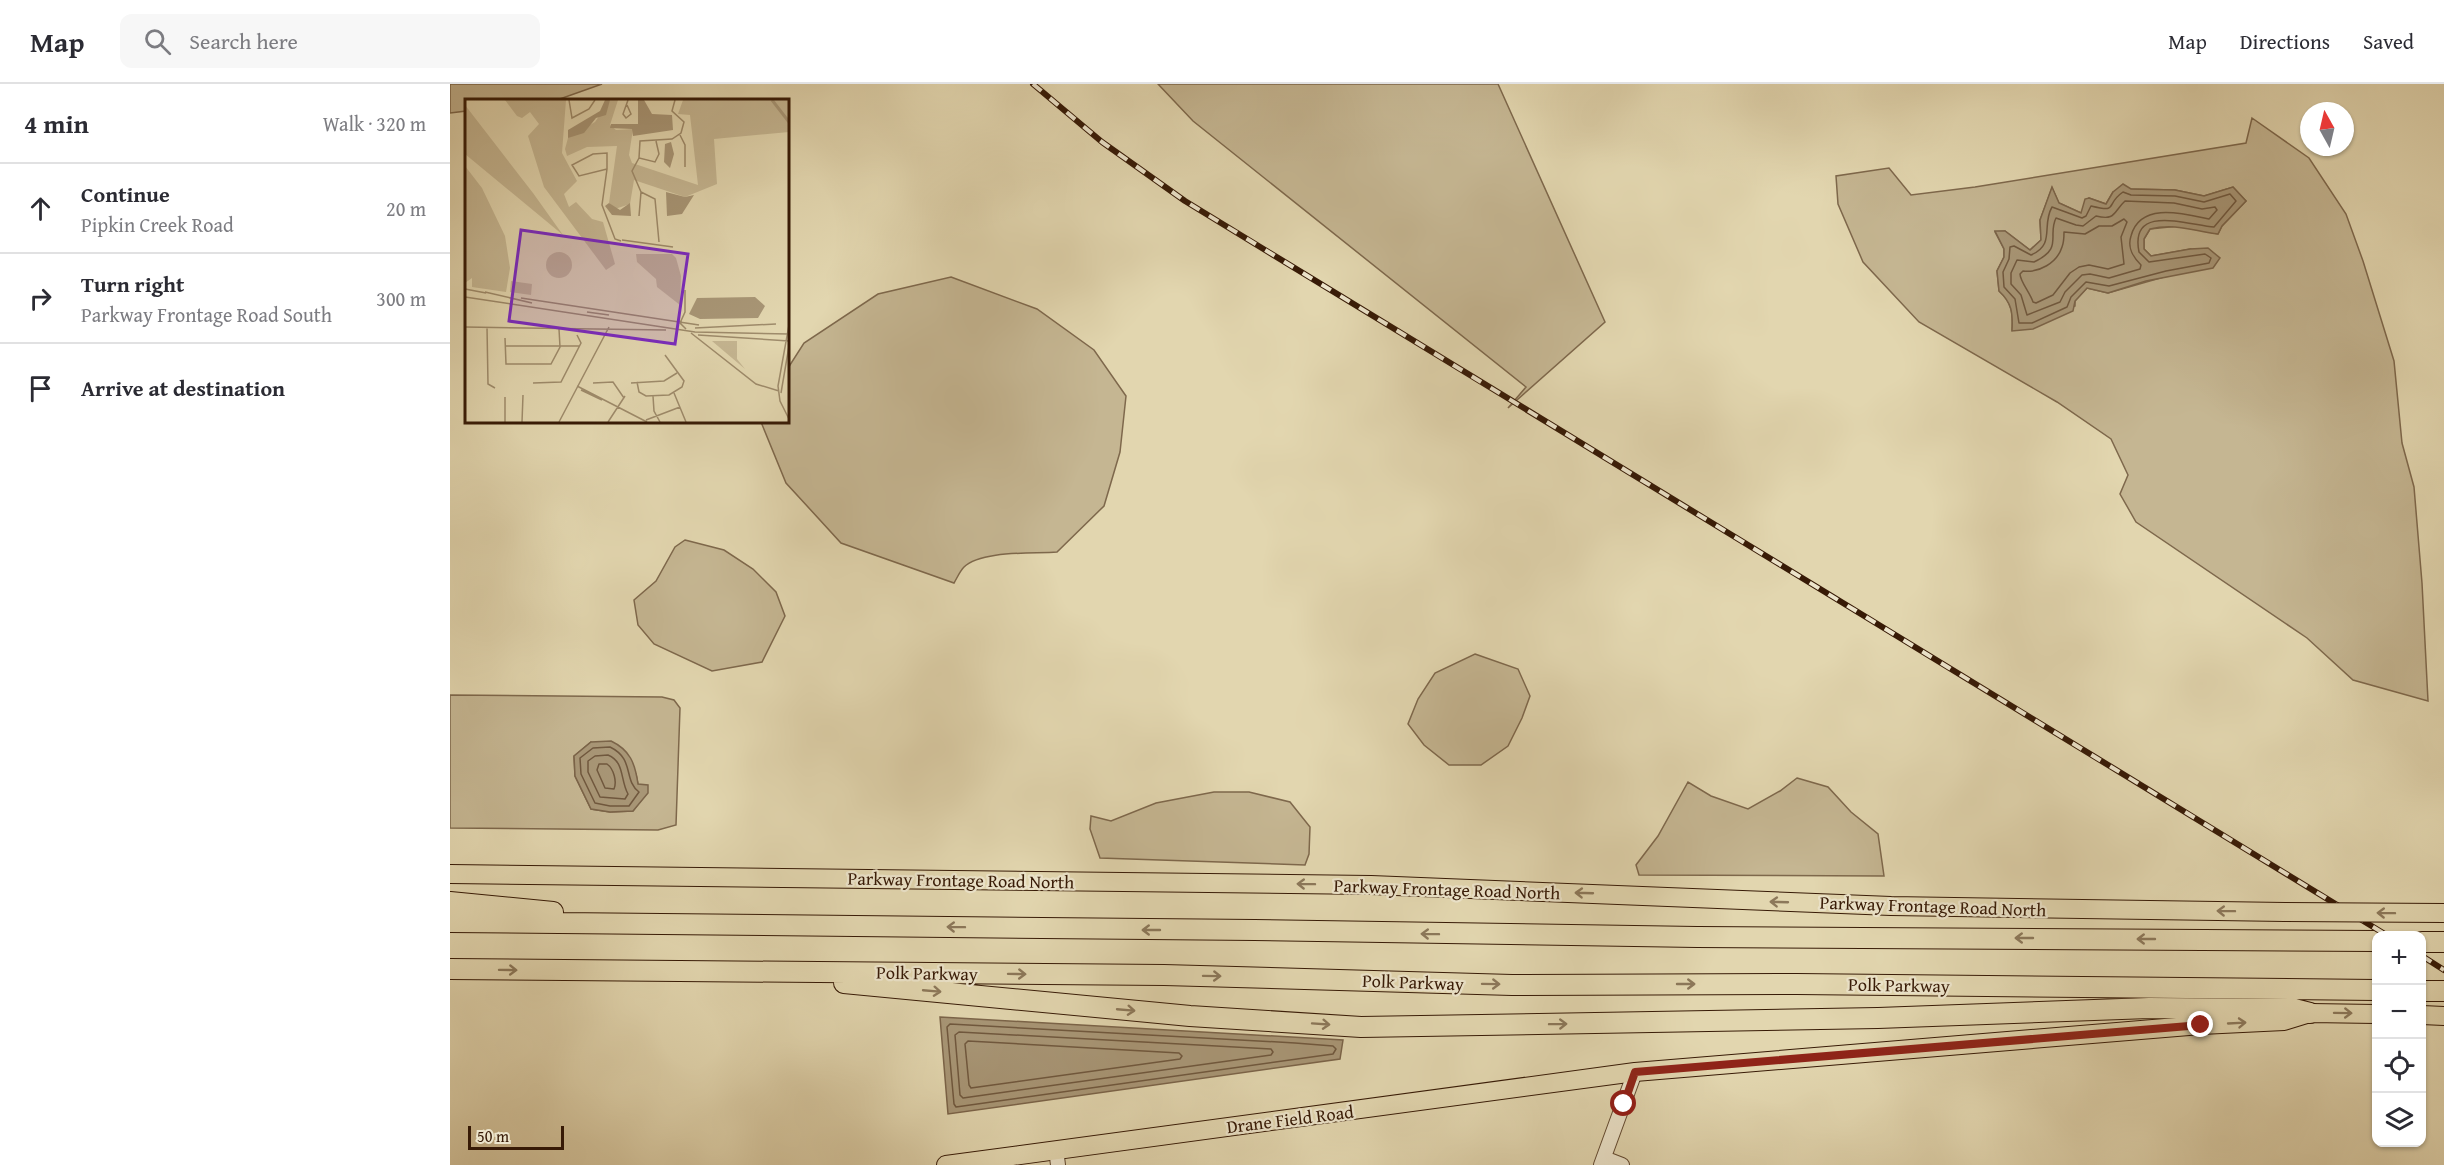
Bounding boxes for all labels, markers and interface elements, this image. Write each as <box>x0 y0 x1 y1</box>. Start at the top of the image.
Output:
search box <box>120 14 540 68</box>
text: Map <box>30 21 84 62</box>
icon: search <box>141 25 174 58</box>
text: Search here <box>189 25 298 57</box>
text: Map <box>2168 26 2207 57</box>
text: Directions <box>2240 26 2330 57</box>
text: Saved <box>2363 26 2414 57</box>
inset map <box>465 99 789 423</box>
north arrow <box>2300 102 2354 156</box>
text: 4 min <box>24 104 89 143</box>
text: Walk · 320 m <box>323 109 426 138</box>
text: Continue <box>81 178 170 210</box>
icon: ahead <box>24 192 57 225</box>
text: 20 m <box>386 194 426 223</box>
text: Pipkin Creek Road <box>81 210 234 239</box>
text: Turn right <box>81 268 184 300</box>
icon: right <box>24 282 57 315</box>
text: 300 m <box>376 284 426 313</box>
text: Parkway Frontage Road South <box>81 300 332 329</box>
icon: arrive <box>24 372 57 405</box>
text: Arrive at destination <box>81 372 285 404</box>
street label: Parkway Frontage Road North <box>847 865 1075 895</box>
street label: Parkway Frontage Road North <box>1333 872 1561 906</box>
one-way arrow <box>1296 878 1316 890</box>
one-way arrow <box>1575 888 1595 899</box>
street label: Parkway Frontage Road North <box>1819 889 2047 923</box>
one-way arrow <box>1770 896 1790 907</box>
one-way arrow <box>2217 905 2237 917</box>
one-way arrow <box>2376 907 2396 919</box>
one-way arrow <box>946 921 966 933</box>
one-way arrow <box>1141 924 1161 935</box>
one-way arrow <box>1420 928 1440 940</box>
map controls <box>2372 931 2426 1147</box>
button: + <box>2372 931 2426 985</box>
one-way arrow <box>2014 932 2034 944</box>
one-way arrow <box>2137 933 2157 945</box>
street label: Polk Parkway <box>876 959 978 987</box>
one-way arrow <box>498 964 518 976</box>
street label: Polk Parkway <box>1362 967 1464 997</box>
one-way arrow <box>1007 968 1027 980</box>
one-way arrow <box>1202 971 1222 982</box>
street label: Polk Parkway <box>1848 971 1950 999</box>
one-way arrow <box>1675 978 1695 990</box>
one-way arrow <box>1480 979 1500 990</box>
button: − <box>2372 985 2426 1039</box>
one-way arrow <box>922 986 942 997</box>
one-way arrow <box>1116 1005 1136 1016</box>
one-way arrow <box>2333 1008 2353 1019</box>
route end <box>2187 1011 2213 1037</box>
one-way arrow <box>1547 1018 1567 1030</box>
one-way arrow <box>2227 1018 2247 1029</box>
one-way arrow <box>1310 1019 1330 1030</box>
button: locate <box>2372 1039 2426 1093</box>
route start <box>1610 1090 1636 1116</box>
button: layers <box>2372 1093 2426 1147</box>
street label: Drane Field Road <box>1225 1098 1355 1140</box>
scale bar <box>468 1123 564 1150</box>
text: 50 m <box>477 1124 509 1148</box>

